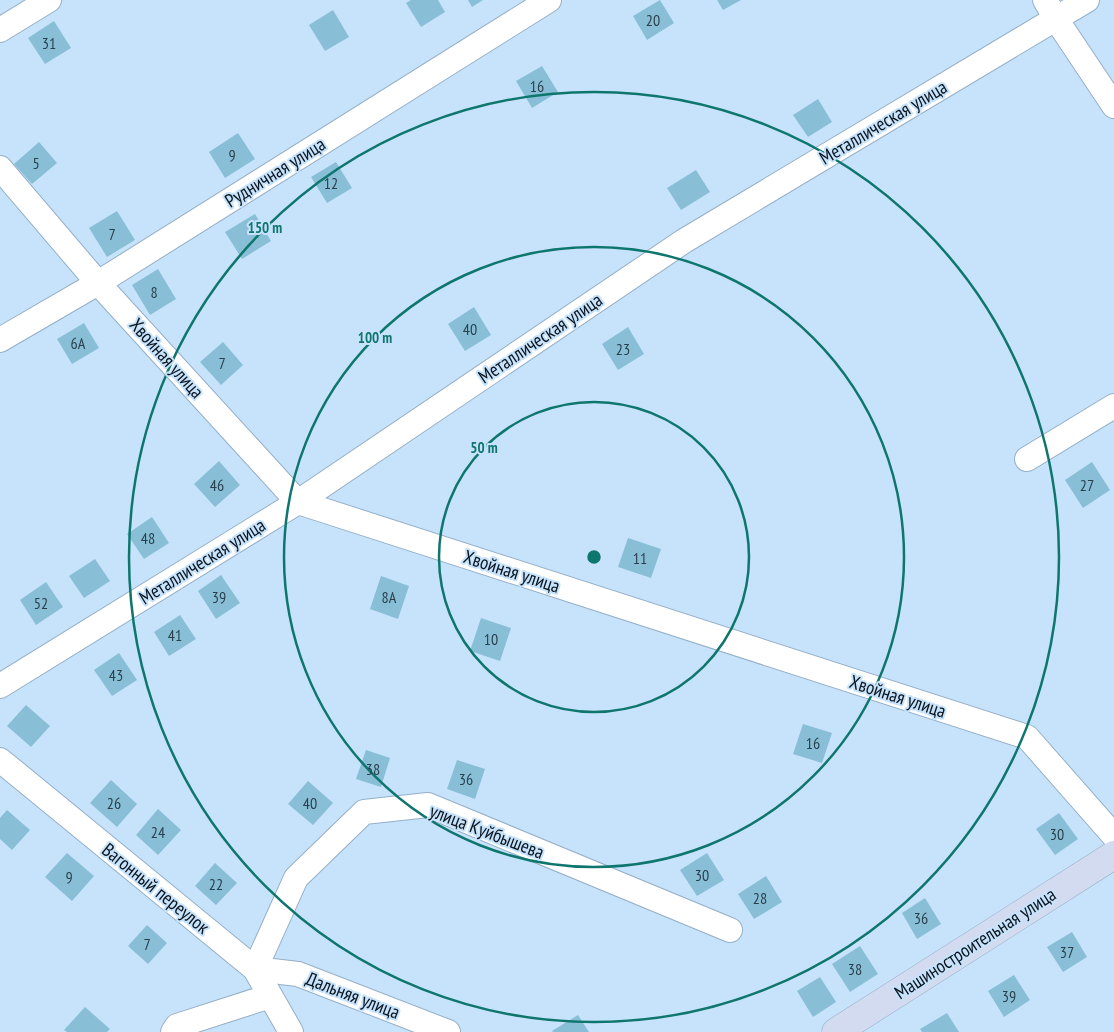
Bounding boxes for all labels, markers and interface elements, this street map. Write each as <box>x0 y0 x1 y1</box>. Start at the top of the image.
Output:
house number: 20 <box>646 10 660 30</box>
house number: 31 <box>42 33 56 53</box>
street label: Металлическая улица <box>815 74 951 170</box>
house number: 16 <box>530 76 544 96</box>
street label: Рудничная улица <box>220 132 330 212</box>
house number: 9 <box>228 145 236 165</box>
house number: 5 <box>32 153 40 173</box>
house number: 12 <box>324 173 338 193</box>
text: 150 m <box>248 218 282 237</box>
house number: 7 <box>108 224 116 244</box>
house number: 8 <box>150 282 158 302</box>
street label: Металлическая улица <box>473 288 607 388</box>
street label: Хвойная улица <box>125 313 209 403</box>
house number: 40 <box>463 319 477 339</box>
text: 100 m <box>358 328 392 347</box>
house number: 6А <box>71 333 86 353</box>
house number: 23 <box>616 339 630 359</box>
house number: 7 <box>218 353 226 373</box>
text: 50 m <box>470 438 498 457</box>
house number: 46 <box>210 475 224 495</box>
house number: 27 <box>1080 475 1094 495</box>
street label: Металлическая улица <box>134 512 270 610</box>
house number: 48 <box>141 528 155 548</box>
street label: Хвойная улица <box>461 544 563 598</box>
centre of rings <box>585 548 603 566</box>
house number: 11 <box>633 548 647 568</box>
house number: 39 <box>212 587 226 607</box>
house number: 8А <box>382 587 397 607</box>
house number: 52 <box>34 593 48 613</box>
house number: 41 <box>168 625 182 645</box>
house number: 10 <box>484 629 498 649</box>
house number: 43 <box>109 665 123 685</box>
street label: Хвойная улица <box>847 669 949 723</box>
house number: 16 <box>806 733 820 753</box>
house number: 38 <box>366 759 380 779</box>
house number: 36 <box>459 769 473 789</box>
house number: 26 <box>107 793 121 813</box>
house number: 40 <box>303 793 317 813</box>
street label: улица Куйбышева <box>426 798 548 864</box>
house number: 24 <box>151 822 165 842</box>
house number: 30 <box>1050 824 1064 844</box>
street label: Вагонный переулок <box>97 837 215 939</box>
house number: 30 <box>695 865 709 885</box>
house number: 9 <box>65 867 73 887</box>
house number: 22 <box>209 874 223 894</box>
street label: Машиностроительная улица <box>890 882 1060 1004</box>
house number: 28 <box>753 888 767 908</box>
house number: 36 <box>914 908 928 928</box>
house number: 7 <box>143 934 151 954</box>
house number: 37 <box>1060 942 1074 962</box>
house number: 38 <box>848 959 862 979</box>
street label: Дальняя улица <box>303 966 403 1024</box>
house number: 39 <box>1002 986 1016 1006</box>

